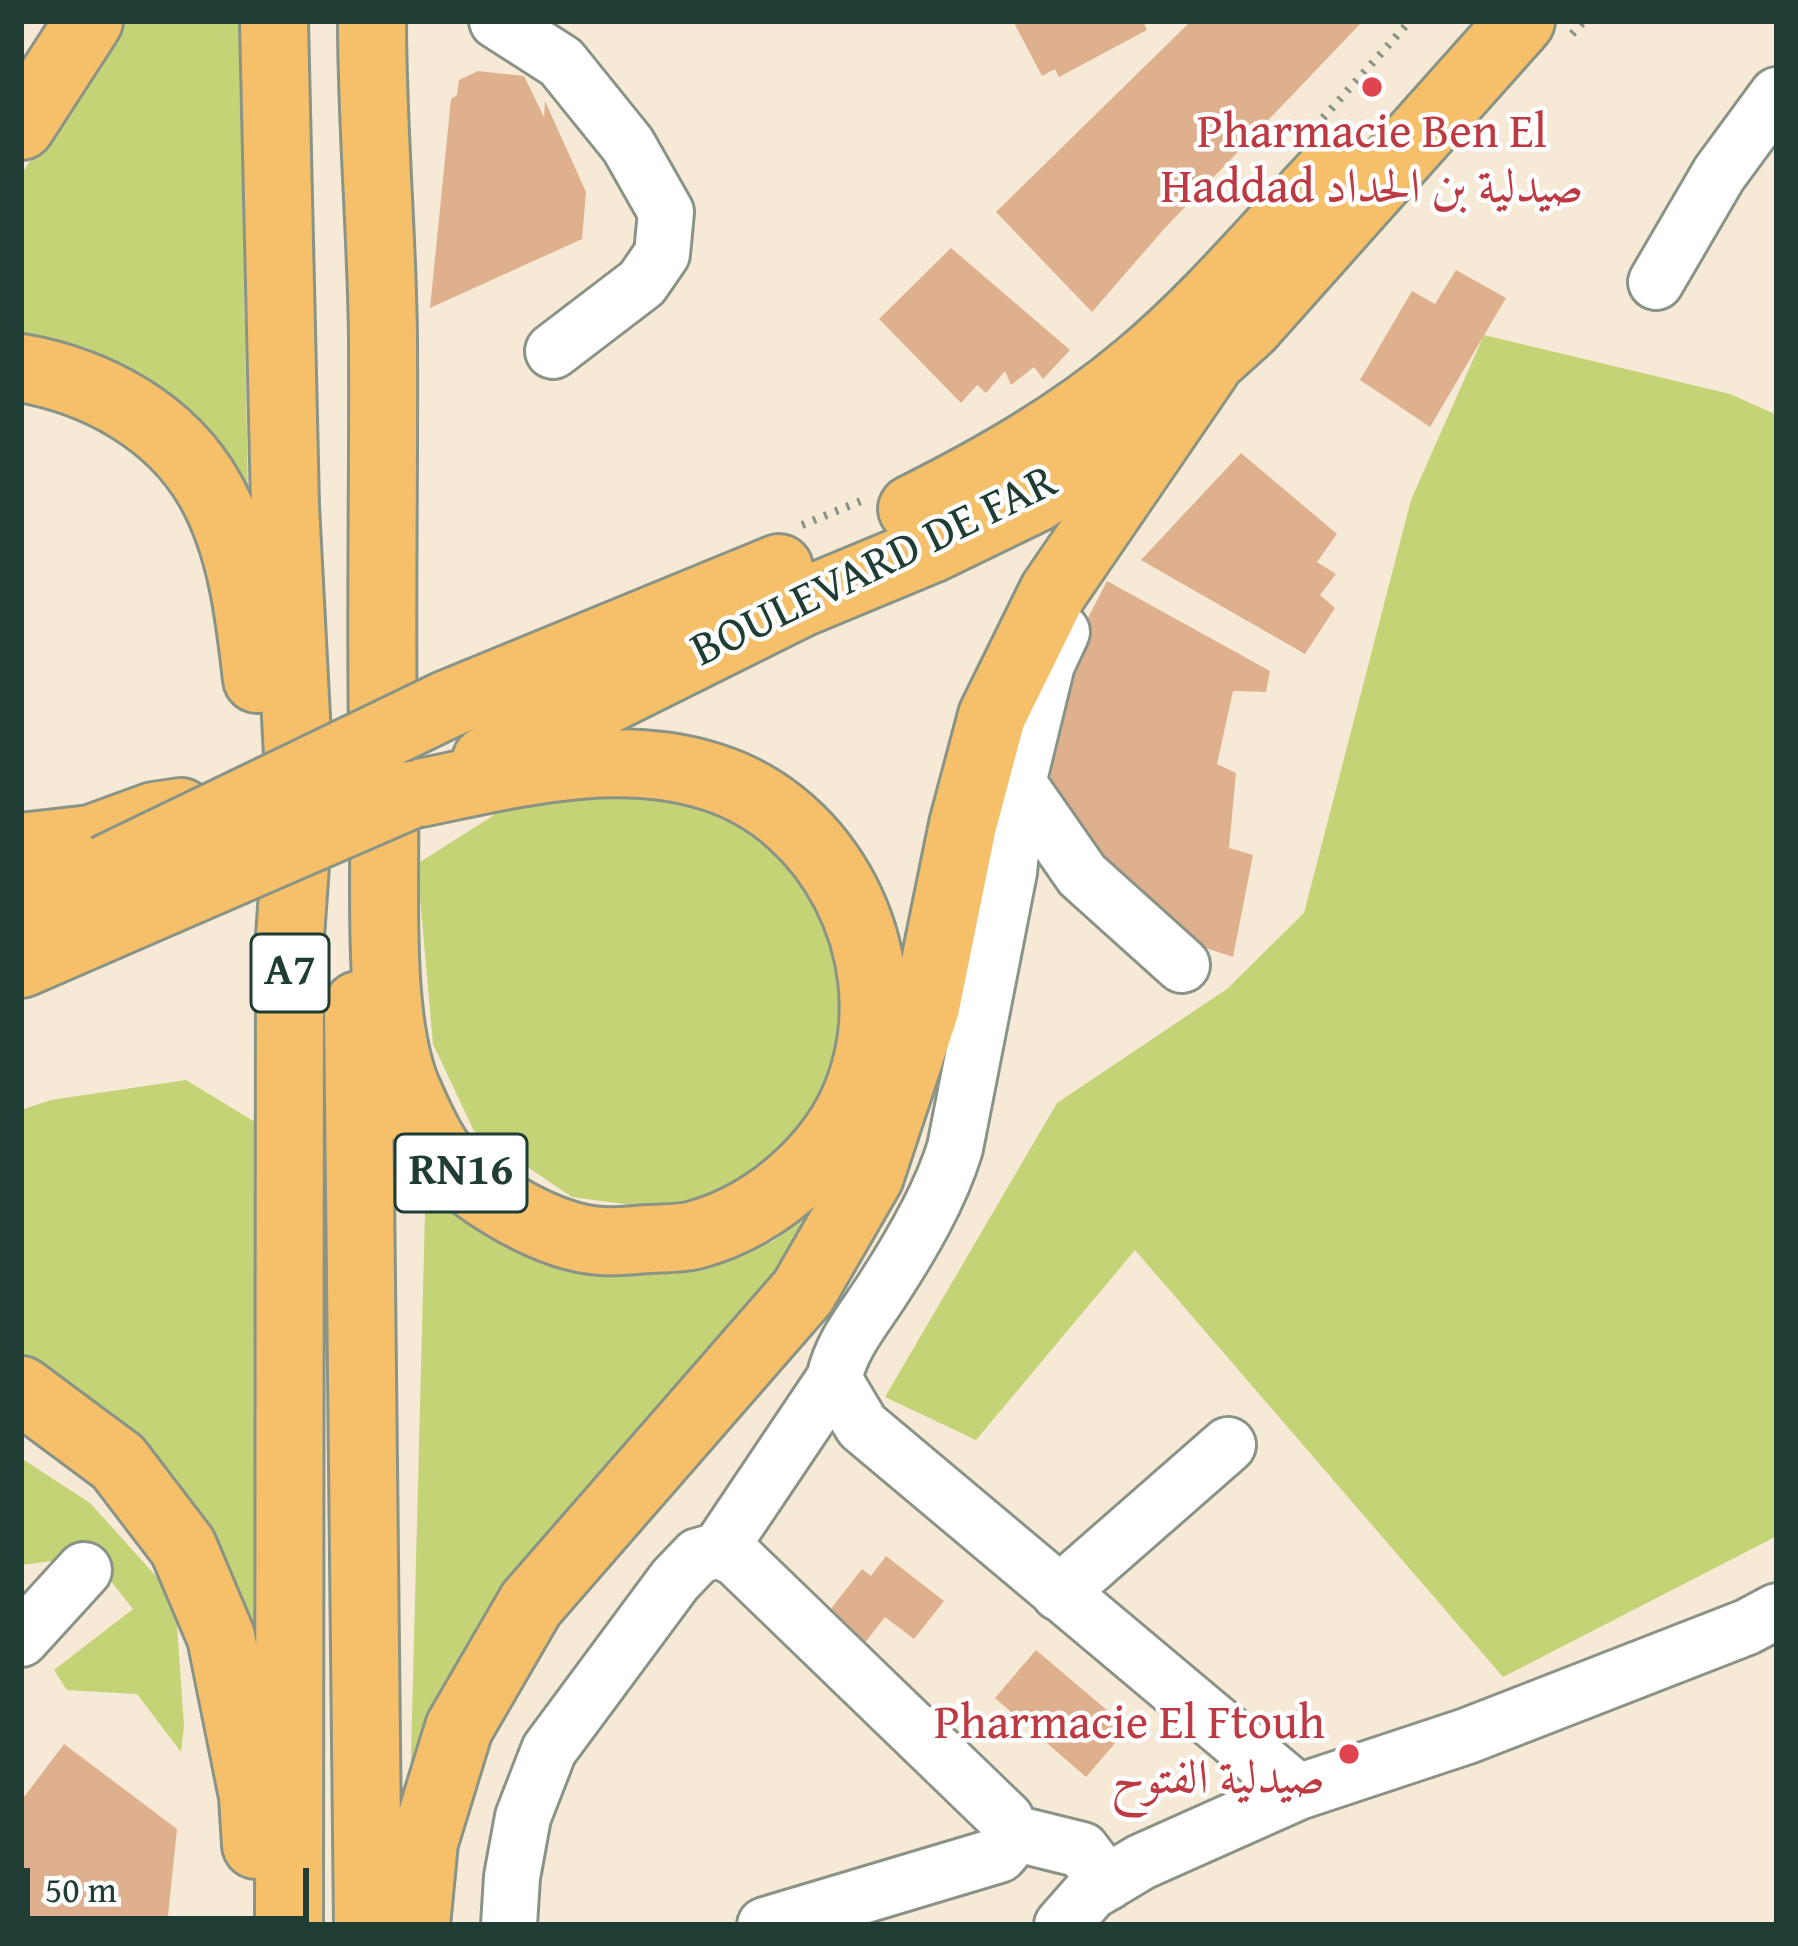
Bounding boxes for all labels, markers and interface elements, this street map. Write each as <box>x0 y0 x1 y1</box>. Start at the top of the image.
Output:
marker: Pharmacie Ben El Haddad صيدلية بن الحداد <box>1359 74 1385 100</box>
place label: Pharmacie Ben El Haddad صيدلية بن الحداد <box>1160 106 1584 219</box>
street label: BOULEVARD DE FAR <box>683 455 1067 681</box>
road number: A7 <box>251 934 329 1012</box>
road number: RN16 <box>395 1134 527 1212</box>
place label: Pharmacie El Ftouh صيدلية الفتوح <box>934 1697 1325 1810</box>
marker: Pharmacie El Ftouh صيدلية الفتوح <box>1336 1741 1362 1767</box>
scale bar <box>30 1844 315 1918</box>
text: 50 m <box>45 1862 117 1915</box>

